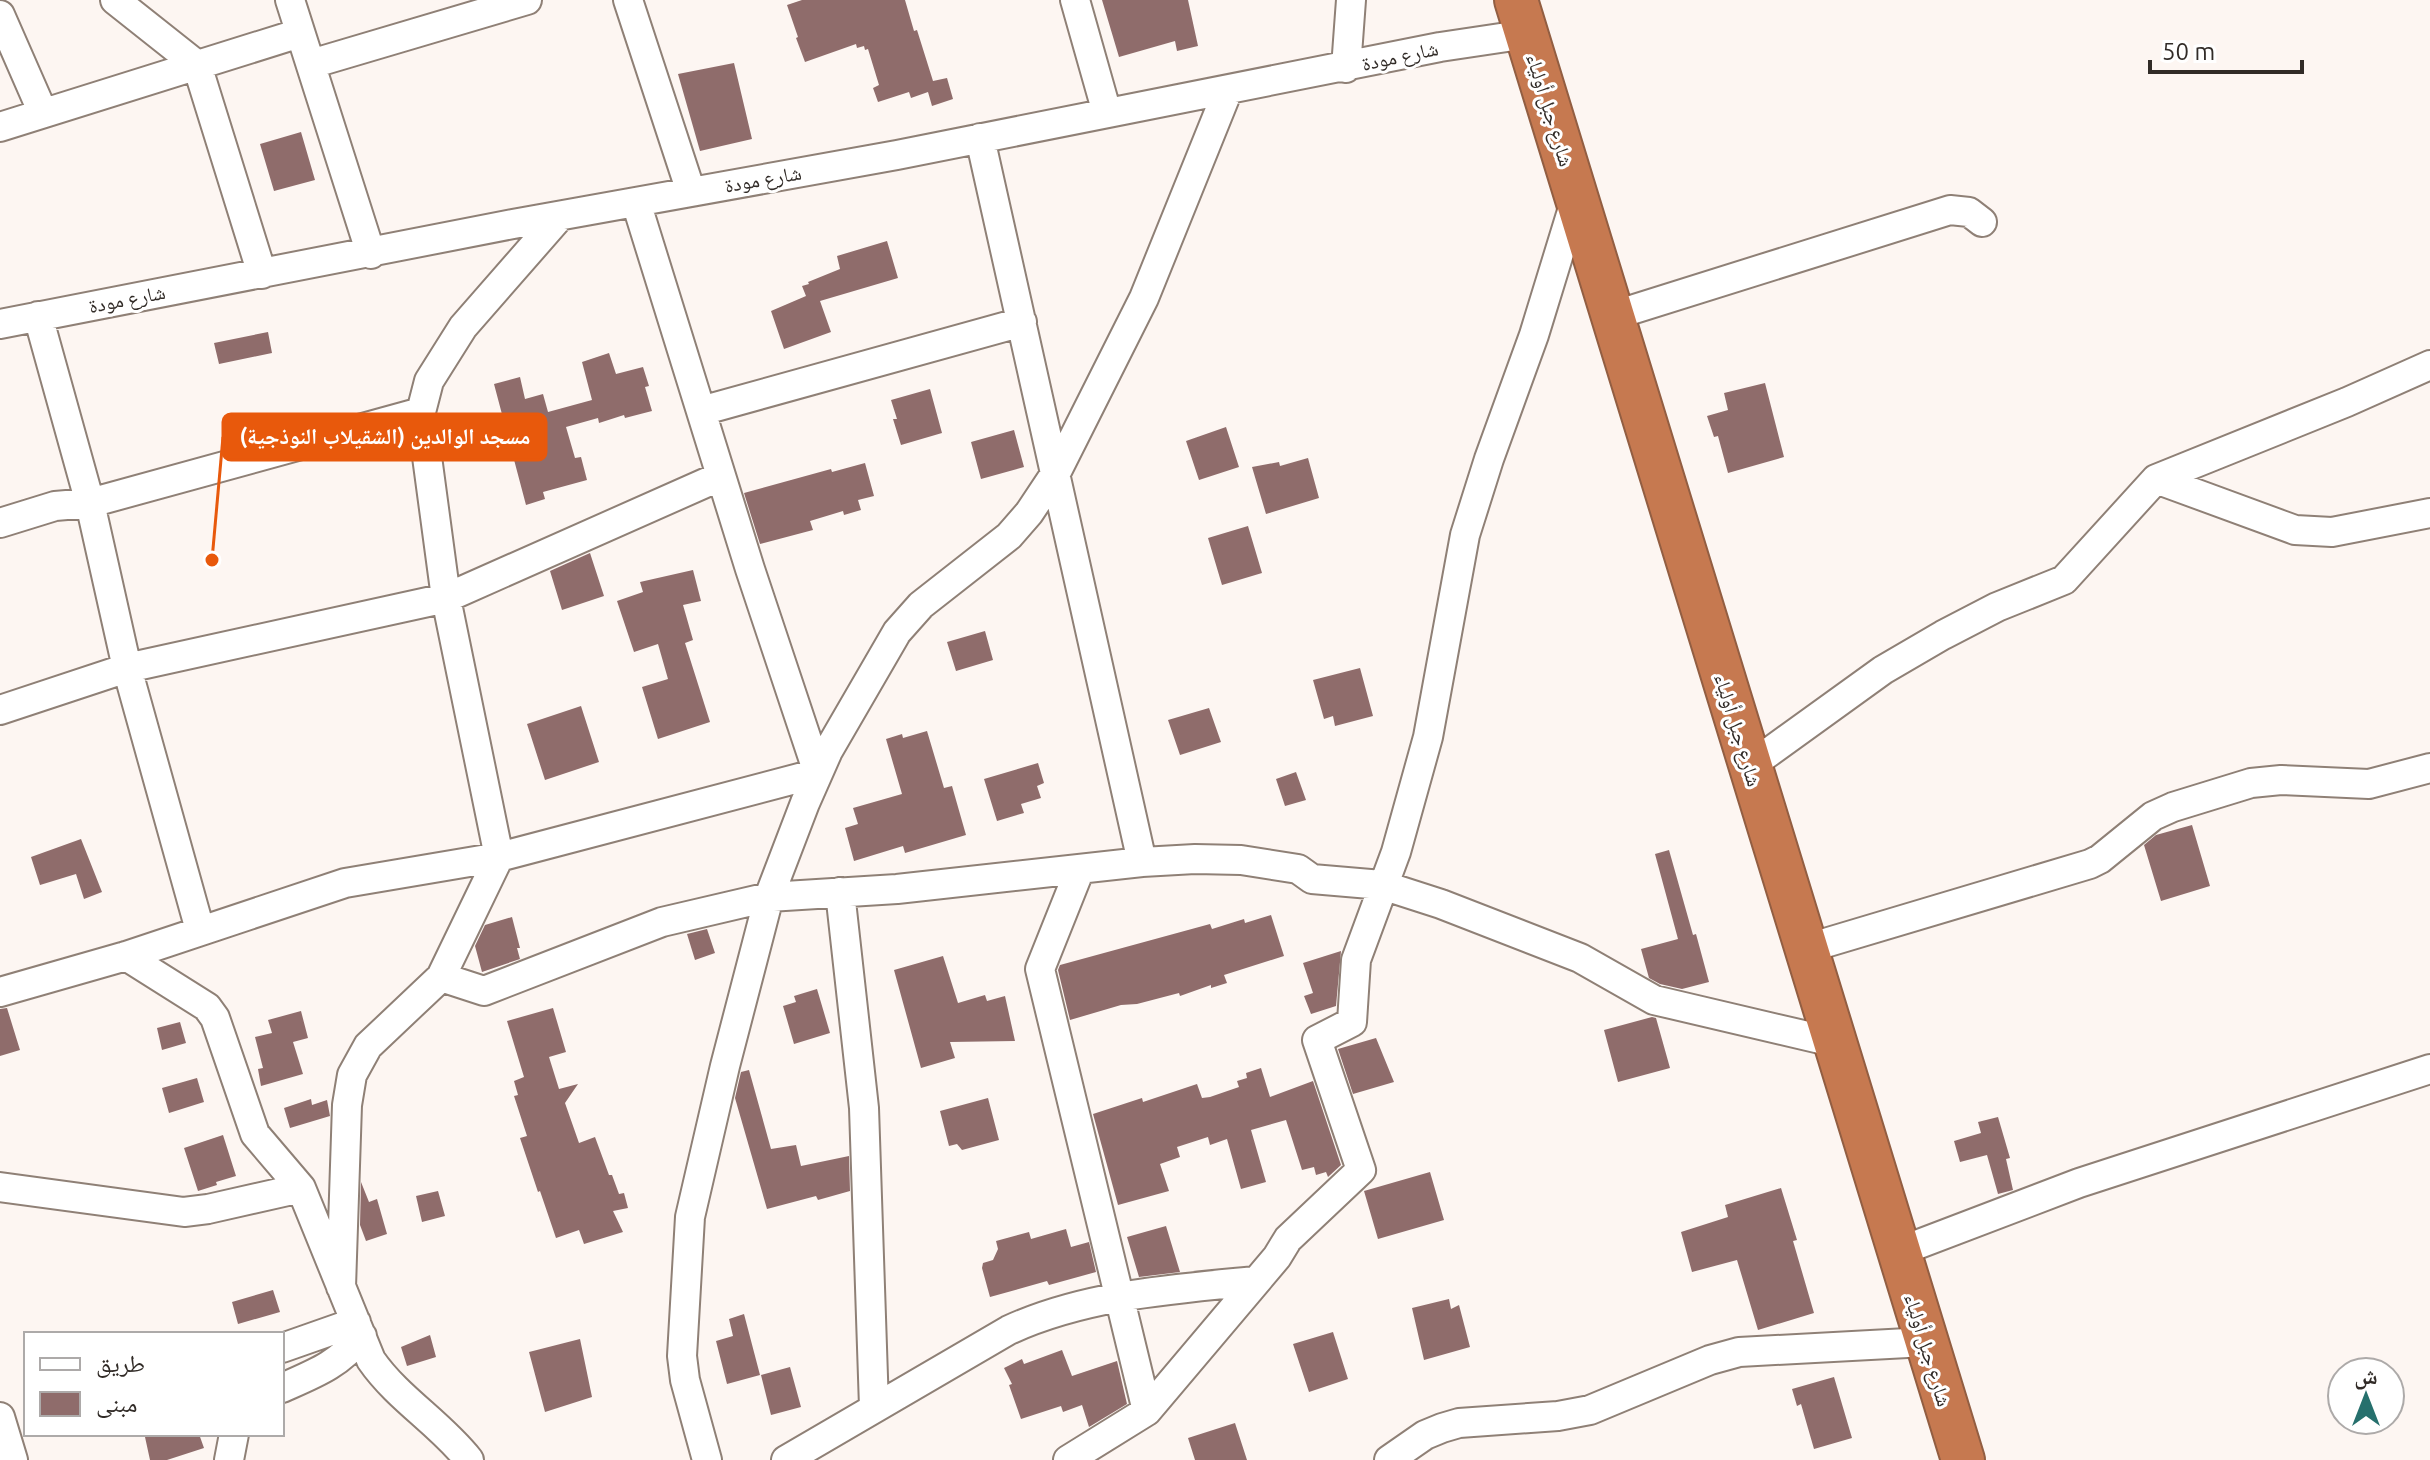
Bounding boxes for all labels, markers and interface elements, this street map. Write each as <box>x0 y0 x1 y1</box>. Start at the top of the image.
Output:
scale bar <box>2150 24 2302 74</box>
street label: شارع مودة <box>1360 36 1441 77</box>
text: 50 m <box>2162 38 2215 65</box>
street label: شارع جبل أولياء <box>1520 51 1579 170</box>
street label: شارع مودة <box>723 160 803 199</box>
street label: شارع مودة <box>87 280 168 319</box>
callout: مسجد الوالدين (الشقيلاب النوذجية) <box>223 414 546 460</box>
text: مسجد الوالدين (الشقيلاب النوذجية) <box>239 423 531 450</box>
street label: شارع جبل أولياء <box>1708 671 1767 790</box>
street label: شارع جبل أولياء <box>1898 1291 1957 1410</box>
legend <box>24 1332 284 1436</box>
text: طريق <box>96 1350 145 1378</box>
north arrow <box>2326 1356 2406 1436</box>
text: ش <box>2354 1363 2378 1390</box>
text: مبنى <box>96 1390 137 1418</box>

